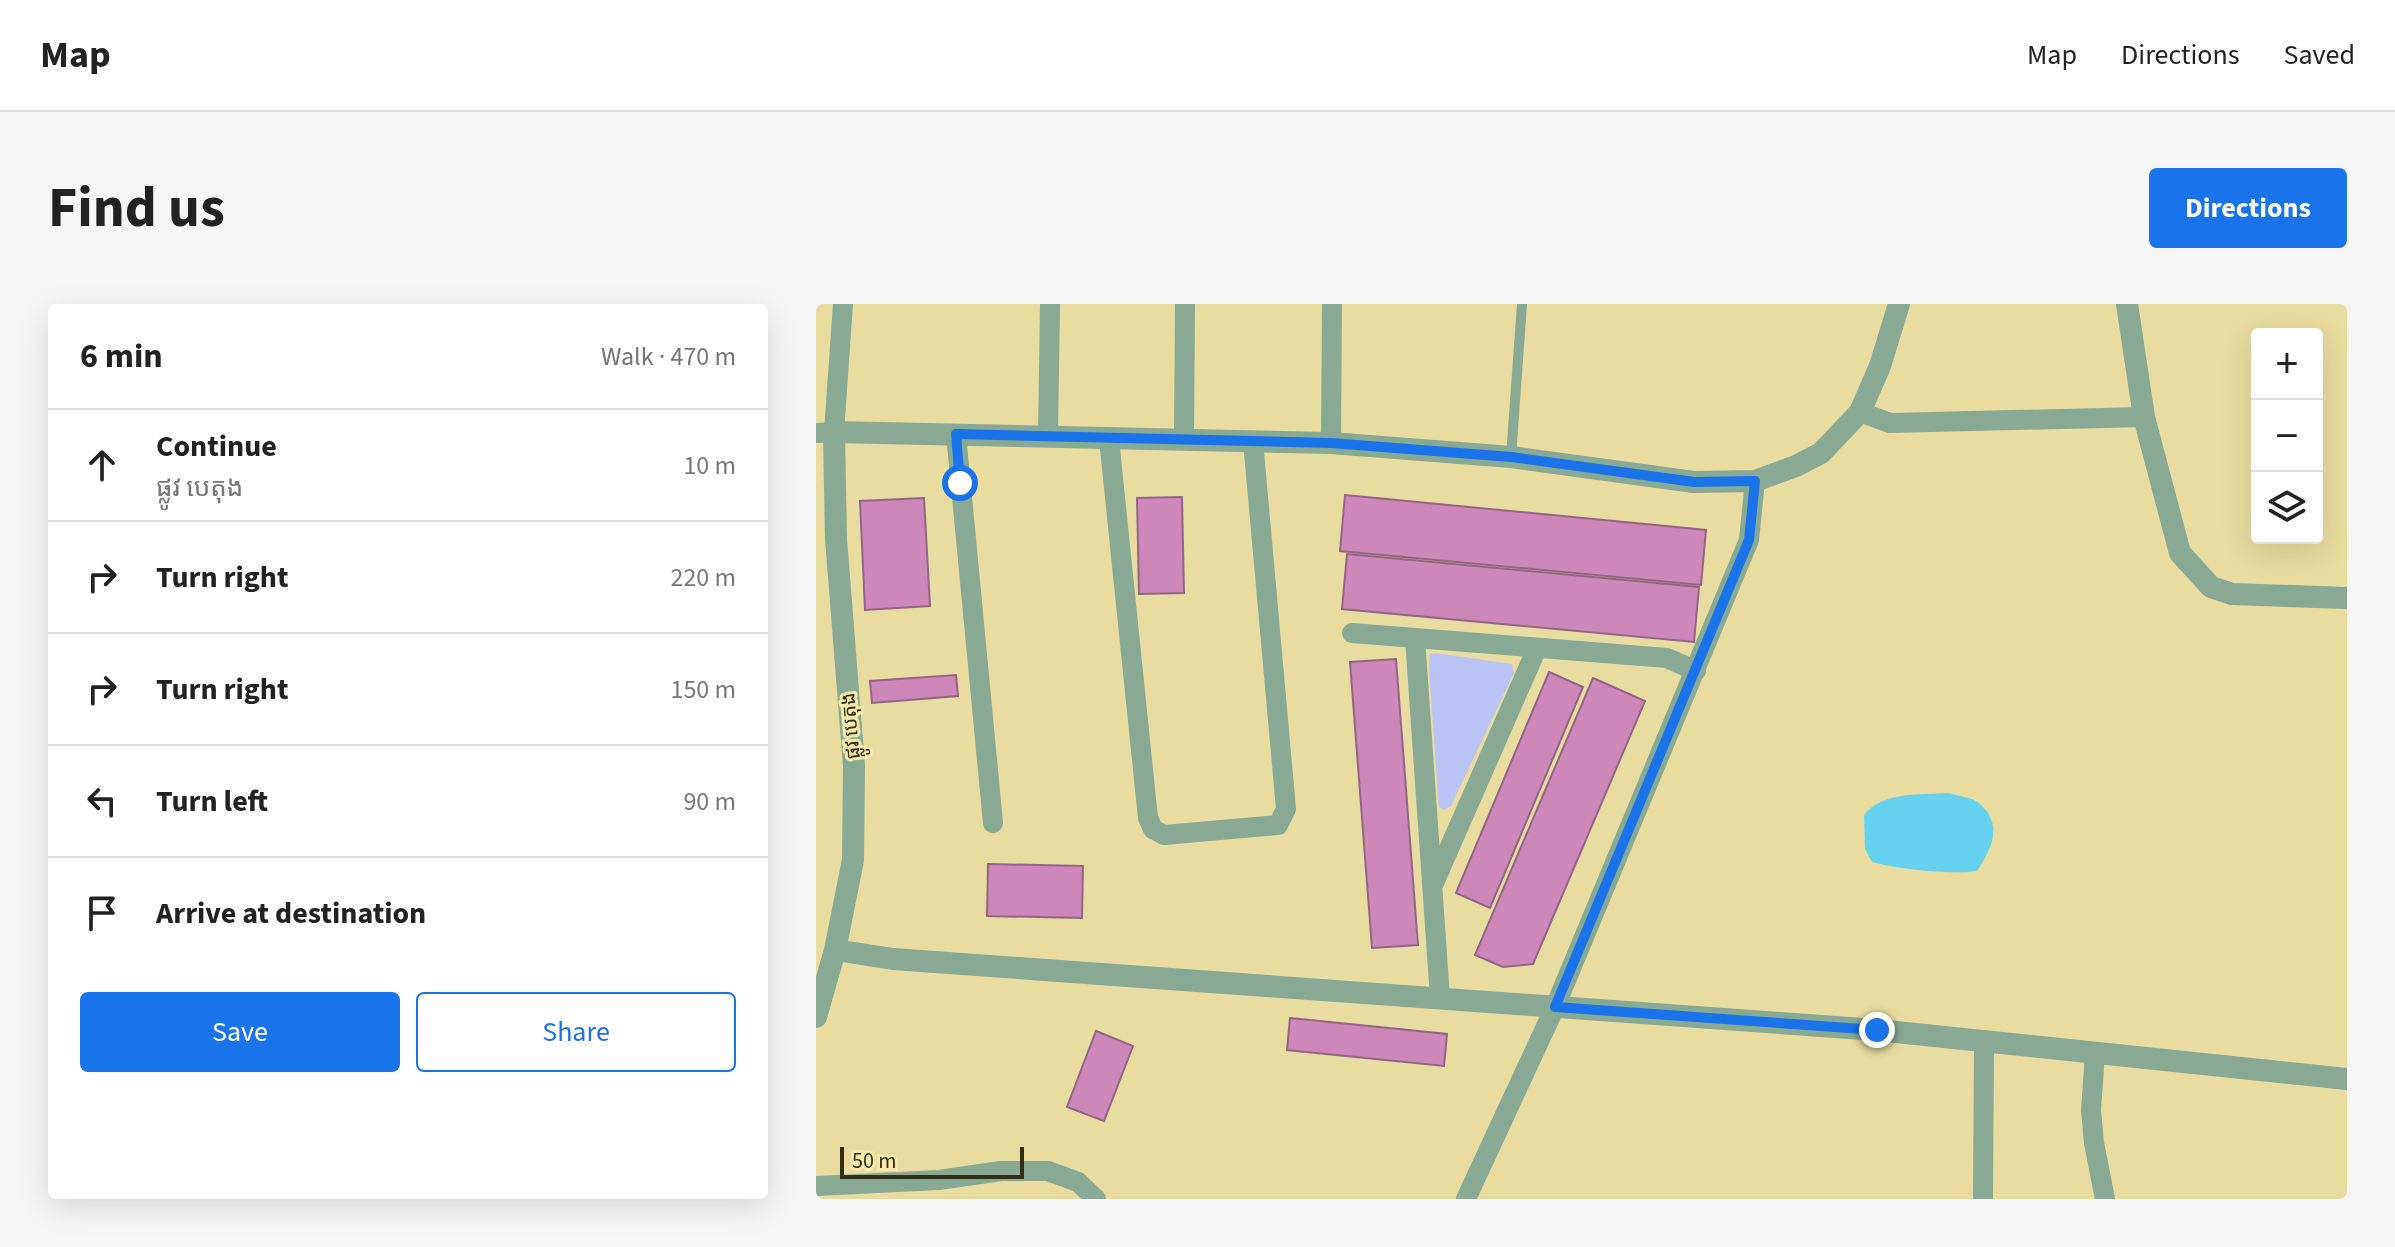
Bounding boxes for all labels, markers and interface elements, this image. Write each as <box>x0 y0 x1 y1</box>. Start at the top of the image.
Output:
text: Map <box>40 28 111 82</box>
text: Map <box>2027 35 2077 75</box>
text: Directions <box>2121 35 2240 75</box>
text: Saved <box>2284 35 2355 75</box>
button: Directions <box>2149 168 2347 248</box>
text: Find us <box>48 169 225 248</box>
map controls <box>2251 328 2323 544</box>
button: + <box>2251 328 2323 400</box>
text: 6 min <box>80 332 163 381</box>
text: Walk · 470 m <box>601 338 736 375</box>
button: − <box>2251 400 2323 472</box>
text: Continue <box>156 425 277 468</box>
icon: ahead <box>80 443 124 487</box>
text: 10 m <box>683 447 736 484</box>
route start <box>942 465 978 501</box>
text: ផ្លូវ បេតុង <box>156 469 243 506</box>
button: layers <box>2251 472 2323 544</box>
icon: right <box>80 555 124 599</box>
text: Turn right <box>156 556 288 599</box>
text: 220 m <box>670 559 736 596</box>
icon: right <box>80 667 124 711</box>
text: Turn right <box>156 668 288 711</box>
text: 150 m <box>670 671 736 708</box>
street label: ផ្លូវ បេតុង <box>834 691 872 761</box>
icon: left <box>80 779 124 823</box>
text: Turn left <box>156 780 268 823</box>
text: 90 m <box>683 783 736 820</box>
icon: arrive <box>80 891 124 935</box>
text: Arrive at destination <box>156 892 426 935</box>
button: Save <box>80 992 400 1072</box>
button: Share <box>416 992 736 1072</box>
route end <box>1859 1012 1895 1048</box>
scale bar <box>840 1143 1024 1179</box>
text: 50 m <box>852 1145 897 1177</box>

